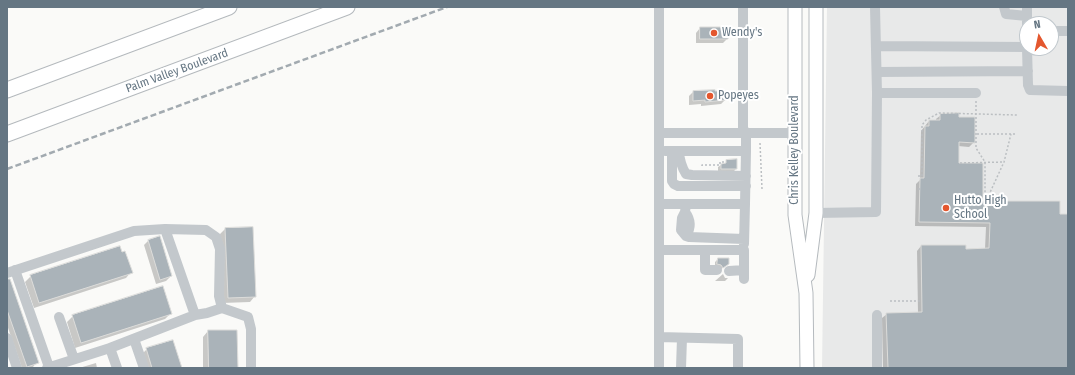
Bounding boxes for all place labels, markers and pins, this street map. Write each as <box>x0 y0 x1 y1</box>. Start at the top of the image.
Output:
place label: Wendy's <box>722 26 762 40</box>
marker: Wendy's <box>709 28 719 38</box>
place label: Popeyes <box>718 89 759 103</box>
marker: Popeyes <box>705 91 715 101</box>
place label: Hutto High School <box>954 194 1007 222</box>
marker: Hutto High School <box>941 203 951 213</box>

